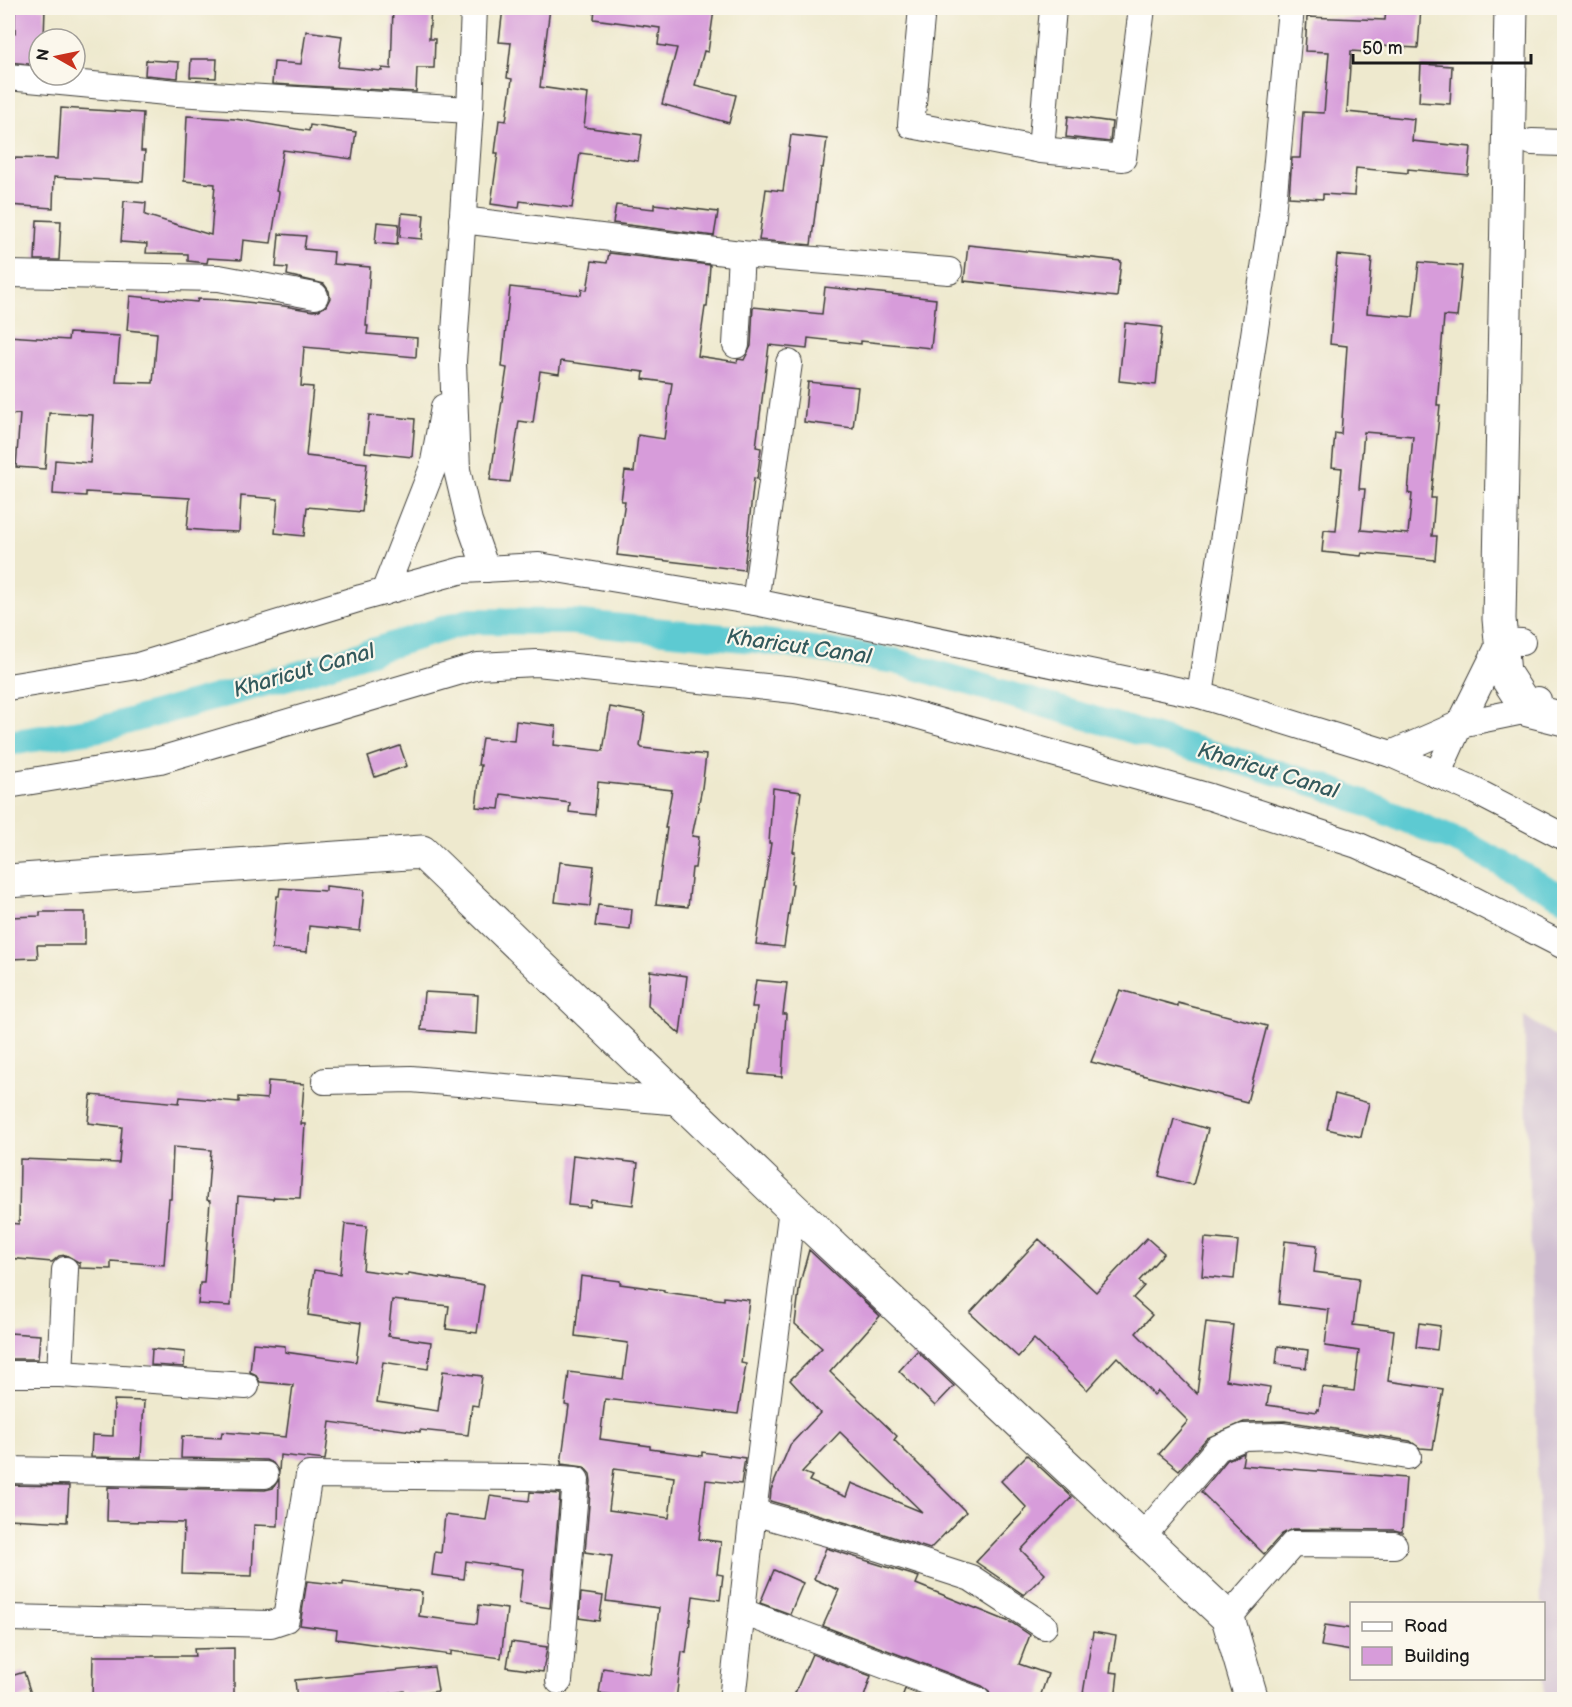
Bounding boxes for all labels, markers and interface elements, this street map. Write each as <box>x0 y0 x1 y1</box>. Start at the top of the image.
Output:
north arrow <box>27 27 87 87</box>
scale bar <box>1353 27 1532 65</box>
text: 50 m <box>1362 38 1403 59</box>
text: N <box>33 47 54 62</box>
water label: Kharicut Canal <box>725 623 874 671</box>
water label: Kharicut Canal <box>230 638 379 704</box>
water label: Kharicut Canal <box>1194 737 1343 806</box>
legend <box>1350 1602 1545 1680</box>
text: Road <box>1404 1616 1448 1637</box>
text: Building <box>1404 1646 1470 1667</box>

